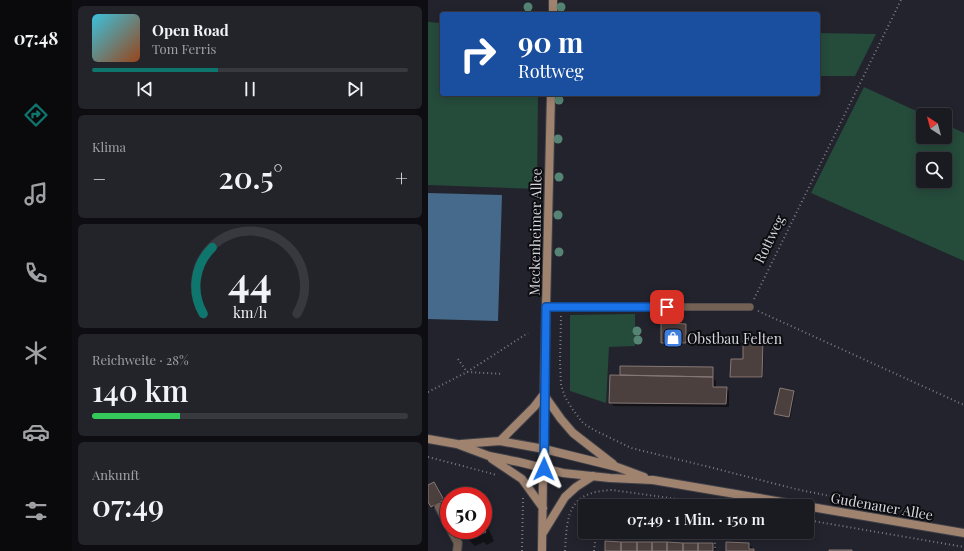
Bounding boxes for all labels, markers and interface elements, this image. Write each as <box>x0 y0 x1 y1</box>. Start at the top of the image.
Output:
text: Open Road <box>152 20 229 40</box>
text: 90 m <box>518 23 583 60</box>
text: 07:48 <box>14 26 58 50</box>
icon: right <box>452 28 504 80</box>
text: Tom Ferris <box>152 40 216 57</box>
text: Rottweg <box>518 59 584 83</box>
icon: previous <box>134 78 156 100</box>
icon: pause <box>239 78 261 100</box>
icon: next <box>344 78 366 100</box>
icon: directions <box>22 101 50 129</box>
north arrow <box>916 108 952 144</box>
map controls <box>916 108 952 188</box>
text: Klima <box>92 138 126 155</box>
button: search <box>916 152 952 188</box>
text: 20.5° <box>218 157 283 197</box>
text: − <box>92 163 106 193</box>
text: + <box>395 163 408 193</box>
street label: Meckenheimer Allee <box>524 168 546 296</box>
icon: music <box>22 180 50 208</box>
street label: Rottweg <box>749 211 789 266</box>
text: 44 <box>228 251 272 306</box>
icon: phone <box>22 259 50 287</box>
pin <box>650 290 684 324</box>
icon: arrive <box>656 296 678 318</box>
text: km/h <box>233 302 268 321</box>
shop icon: Obstbau Felten <box>662 327 684 349</box>
place label: Obstbau Felten <box>687 329 783 348</box>
icon: climate <box>22 339 50 367</box>
text: Reichweite · 28% <box>92 351 189 368</box>
text: 140 km <box>92 370 189 410</box>
icon: car <box>22 418 50 446</box>
position arrow <box>523 448 565 490</box>
text: Ankunft <box>92 466 139 483</box>
text: 07:49 <box>92 485 164 525</box>
speed limit sign: 50 <box>440 487 492 539</box>
street label: Gudenauer Allee <box>829 488 935 524</box>
icon: filters <box>22 497 50 525</box>
text: 07:49 · 1 Min. · 150 m <box>627 509 765 529</box>

